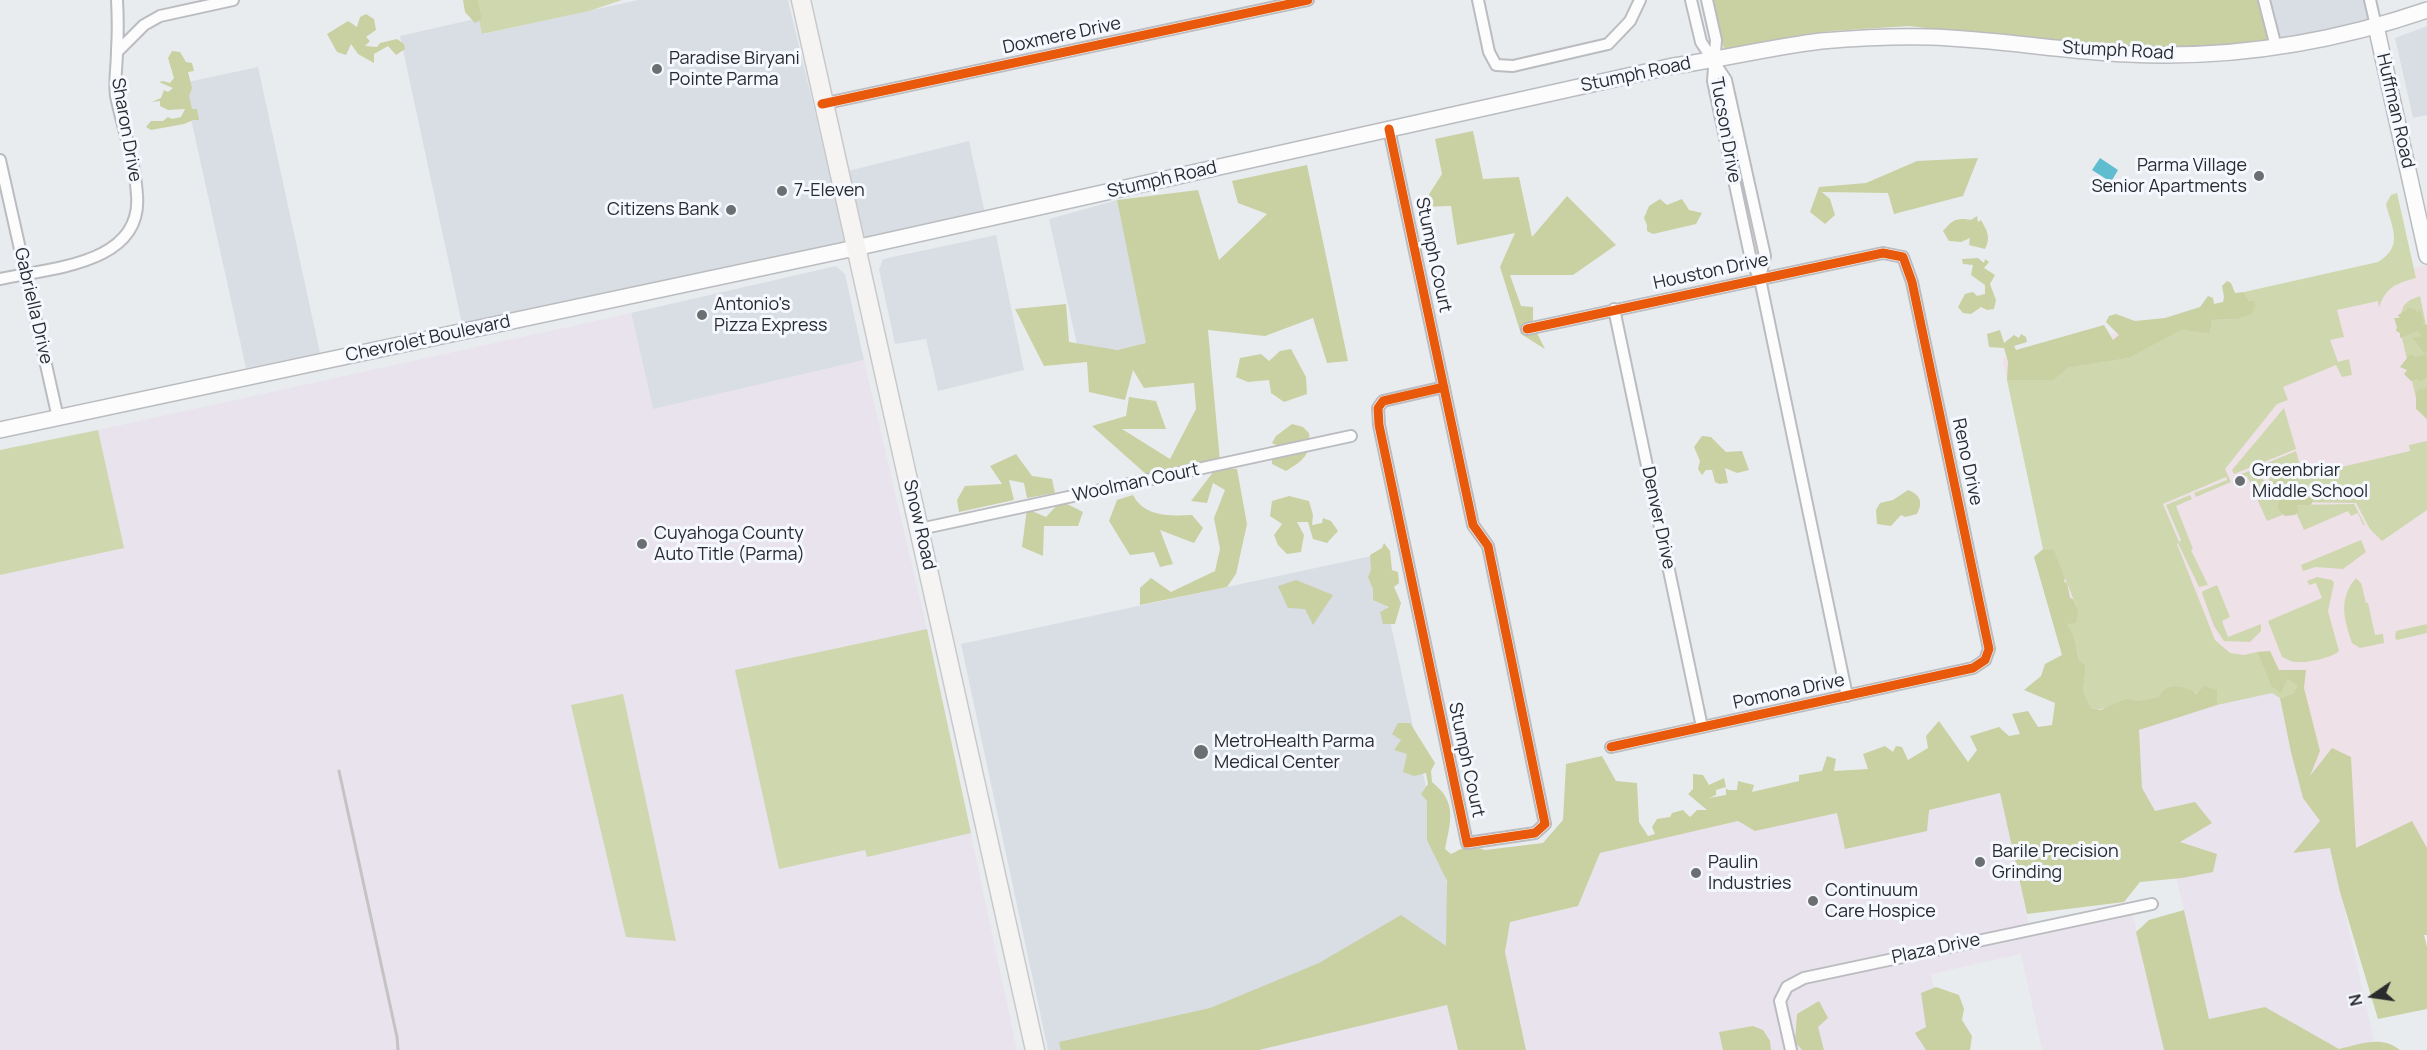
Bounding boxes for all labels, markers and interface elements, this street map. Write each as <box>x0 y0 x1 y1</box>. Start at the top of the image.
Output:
street label: Doxmere Drive <box>1001 13 1123 59</box>
street label: Stumph Road <box>2062 37 2174 65</box>
place label: Paradise Biryani Pointe Parma <box>669 48 800 90</box>
street label: Huffman Road <box>2371 51 2419 171</box>
street label: Stumph Road <box>1579 53 1693 97</box>
marker: Paradise Biryani Pointe Parma <box>650 62 664 76</box>
street label: Tucson Drive <box>1705 75 1745 185</box>
street label: Sharon Drive <box>106 76 146 184</box>
place label: Parma Village Senior Apartments <box>2091 155 2247 198</box>
street label: Stumph Road <box>1105 157 1219 203</box>
marker: Parma Village Senior Apartments <box>2252 169 2266 183</box>
place label: 7-Eleven <box>794 180 865 202</box>
marker: 7-Eleven <box>775 184 789 198</box>
street label: Stumph Court <box>1410 195 1456 315</box>
place label: Citizens Bank <box>607 199 719 221</box>
marker: Citizens Bank <box>724 203 738 217</box>
street label: Gabriella Drive <box>9 246 57 366</box>
street label: Houston Drive <box>1652 249 1770 295</box>
place label: Antonio's Pizza Express <box>714 294 827 336</box>
marker: Antonio's Pizza Express <box>695 308 709 322</box>
street label: Chevrolet Boulevard <box>344 311 512 367</box>
street label: Reno Drive <box>1947 416 1987 508</box>
street label: Woolman Court <box>1071 459 1201 507</box>
place label: Greenbriar Middle School <box>2252 460 2368 502</box>
street label: Denver Drive <box>1637 465 1679 571</box>
marker: Greenbriar Middle School <box>2233 474 2247 488</box>
street label: Snow Road <box>898 478 940 572</box>
place label: Cuyahoga County Auto Title (Parma) <box>654 523 805 566</box>
marker: Cuyahoga County Auto Title (Parma) <box>635 537 649 551</box>
street label: Pomona Drive <box>1731 670 1847 714</box>
street label: Stumph Court <box>1443 700 1489 820</box>
place label: MetroHealth Parma Medical Center <box>1214 731 1374 774</box>
marker: MetroHealth Parma Medical Center <box>1192 743 1210 761</box>
place label: Barile Precision Grinding <box>1992 841 2119 884</box>
place label: Paulin Industries <box>1708 852 1792 894</box>
marker: Barile Precision Grinding <box>1973 855 1987 869</box>
marker: Paulin Industries <box>1689 866 1703 880</box>
place label: Continuum Care Hospice <box>1825 880 1936 922</box>
marker: Continuum Care Hospice <box>1806 894 1820 908</box>
street label: Plaza Drive <box>1890 929 1982 969</box>
north arrow <box>2343 966 2403 1026</box>
text: N <box>2343 992 2367 1008</box>

